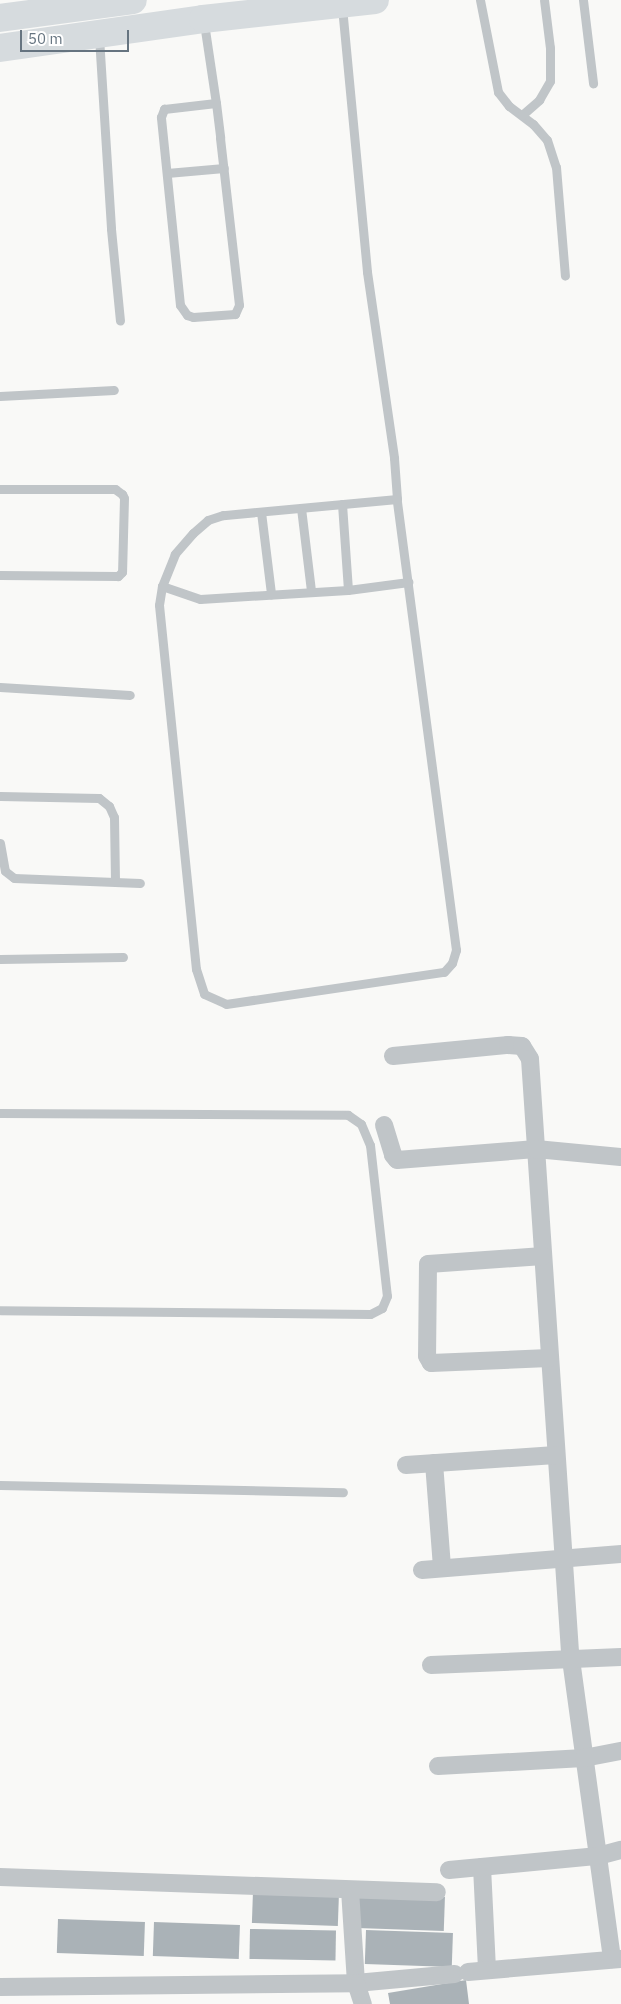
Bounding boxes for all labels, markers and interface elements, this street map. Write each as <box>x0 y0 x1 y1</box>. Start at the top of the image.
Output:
scale bar <box>22 20 131 52</box>
text: 50 m <box>28 29 63 48</box>

